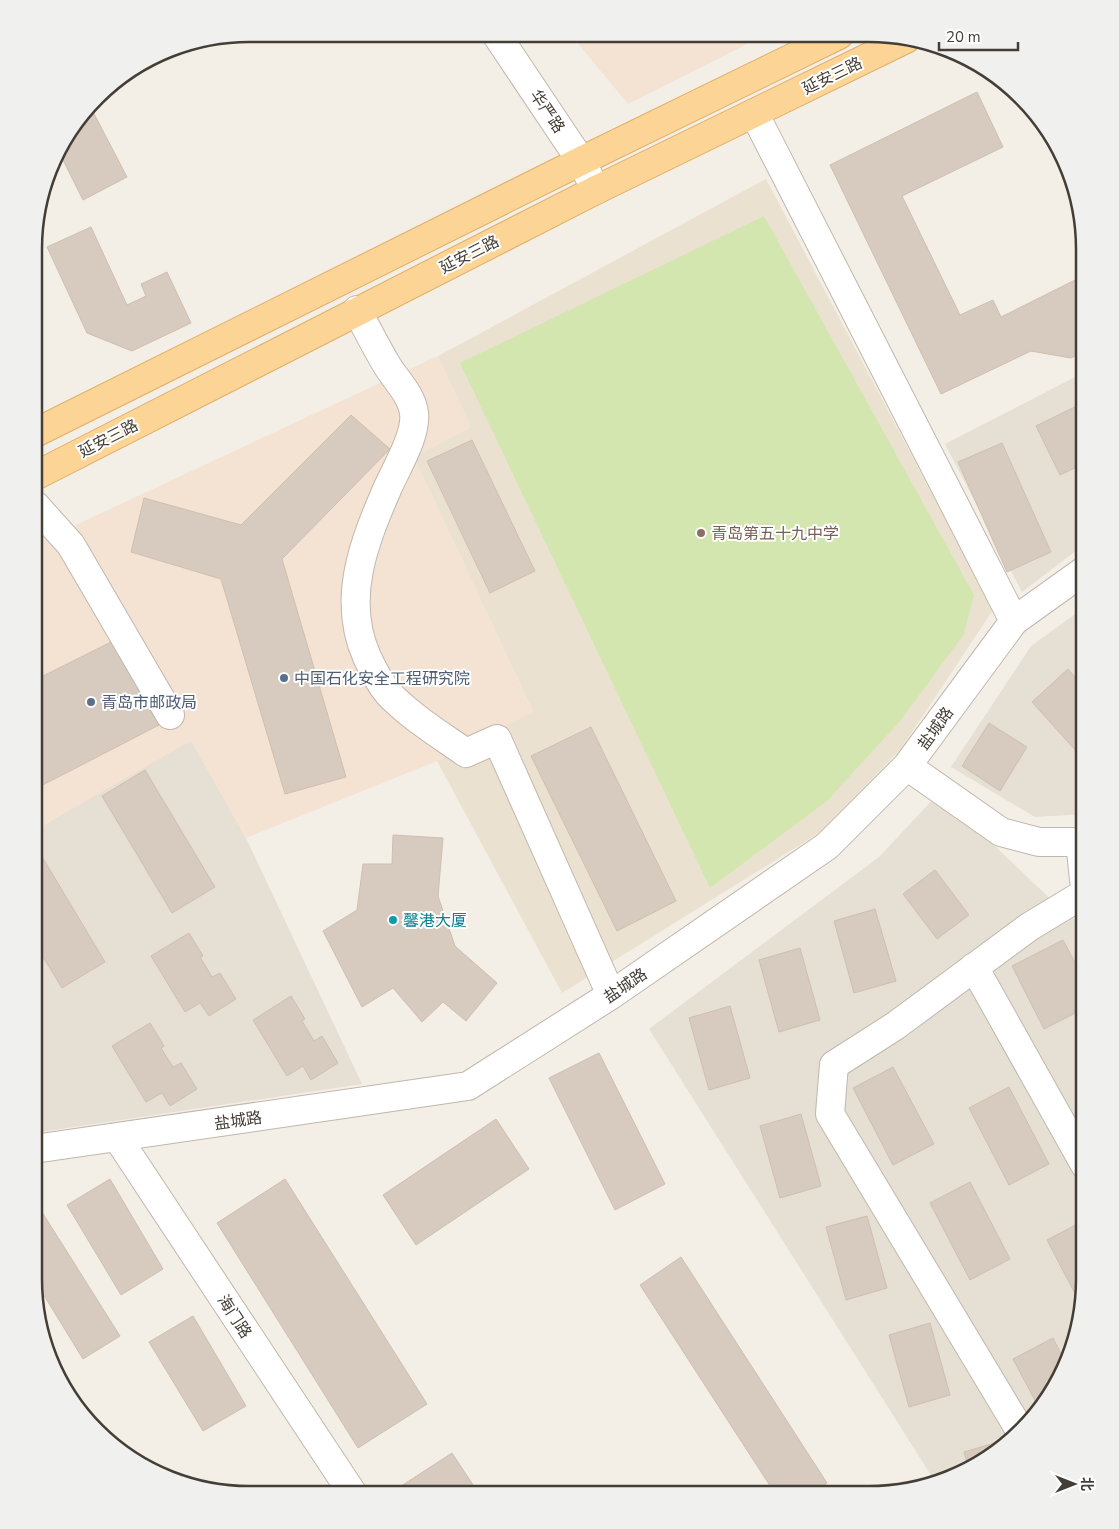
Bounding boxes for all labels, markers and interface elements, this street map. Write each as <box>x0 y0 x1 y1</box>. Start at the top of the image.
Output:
scale bar <box>939 20 1018 52</box>
text: 20 m <box>946 27 981 47</box>
street label: 延安三路 <box>799 52 866 100</box>
street label: 华严路 <box>525 86 570 138</box>
street label: 延安三路 <box>436 231 503 279</box>
street label: 延安三路 <box>75 415 142 463</box>
place label: 青岛第五十九中学 <box>711 523 839 545</box>
marker: 青岛第五十九中学 <box>695 527 707 539</box>
place label: 中国石化安全工程研究院 <box>294 668 470 690</box>
marker: 中国石化安全工程研究院 <box>278 672 290 684</box>
place label: 青岛市邮政局 <box>101 692 197 714</box>
marker: 青岛市邮政局 <box>85 696 97 708</box>
street label: 盐城路 <box>913 703 959 754</box>
place label: 馨港大厦 <box>403 910 467 932</box>
marker: 馨港大厦 <box>387 914 399 926</box>
street label: 盐城路 <box>600 963 652 1008</box>
street label: 盐城路 <box>213 1107 263 1135</box>
street label: 海门路 <box>212 1290 256 1343</box>
north arrow <box>1049 1459 1099 1509</box>
text: 北 <box>1077 1477 1096 1491</box>

